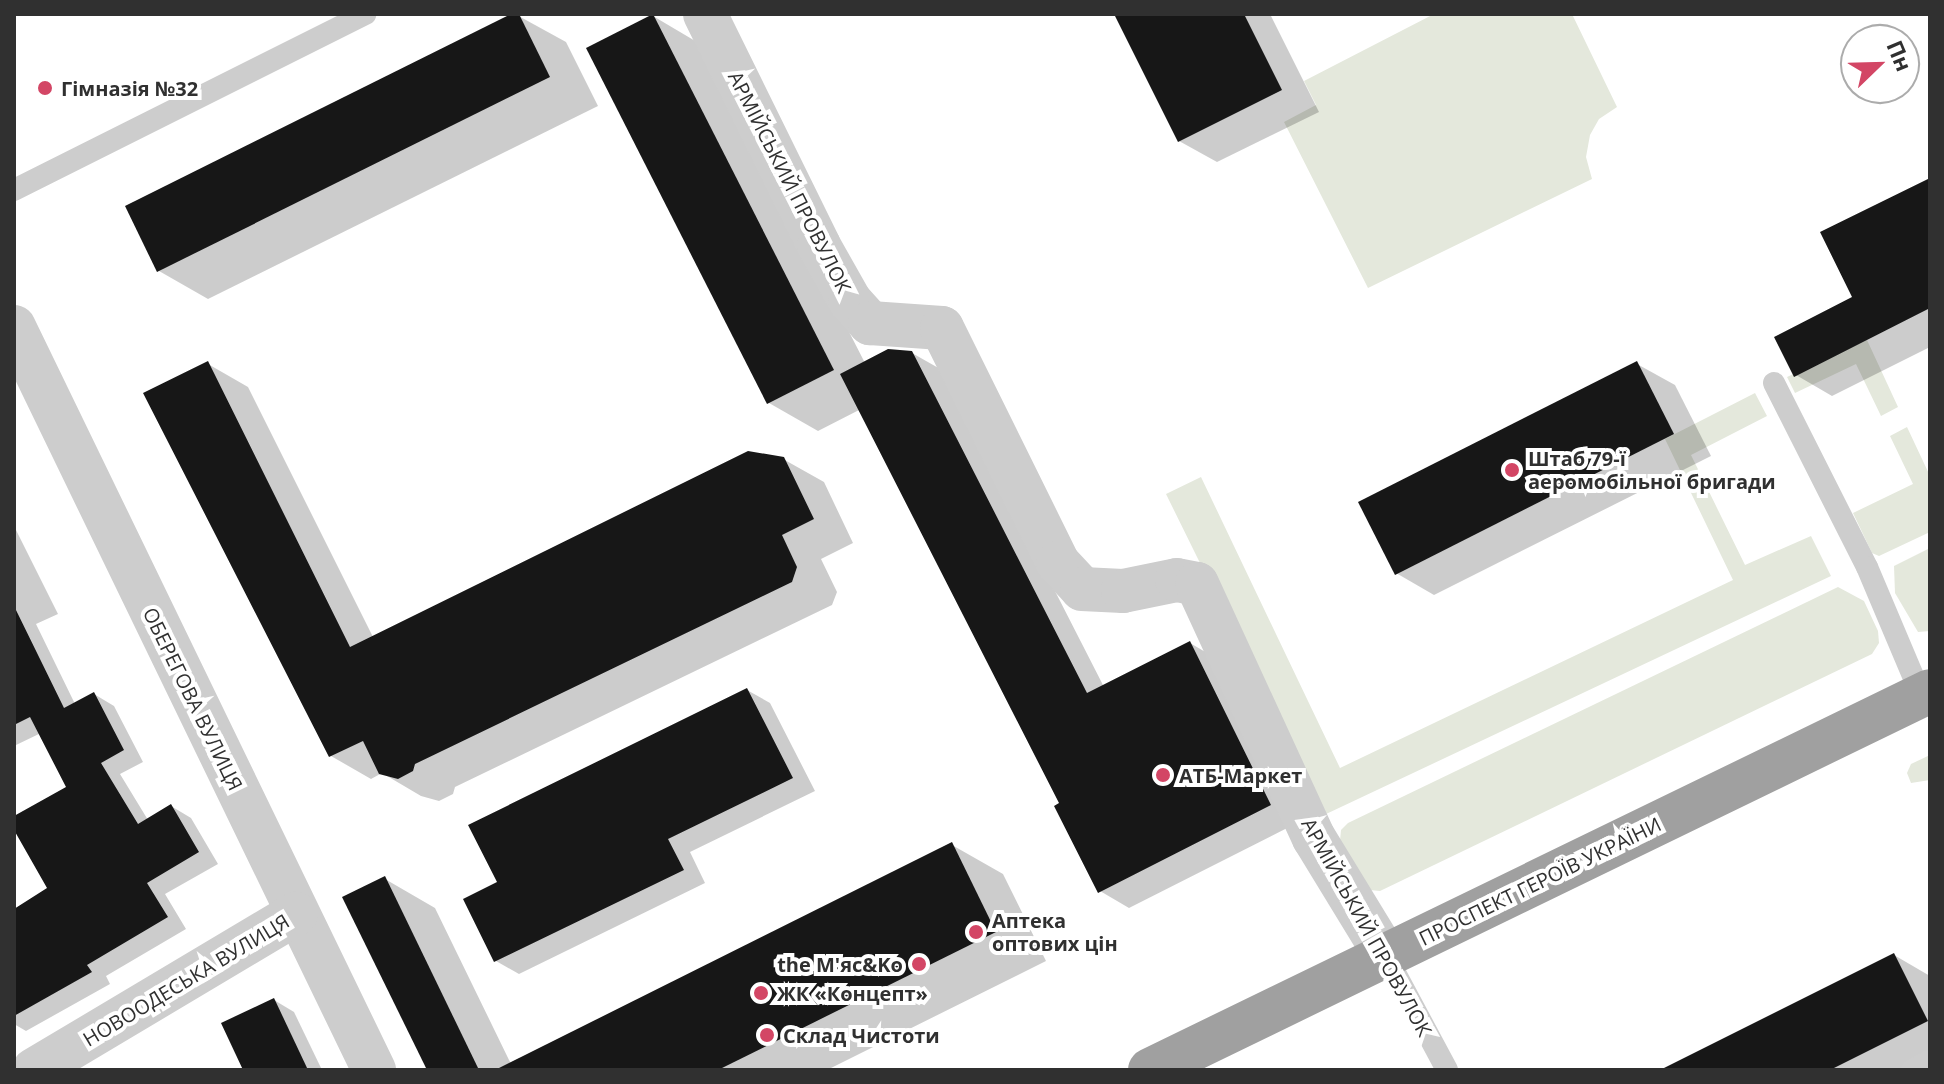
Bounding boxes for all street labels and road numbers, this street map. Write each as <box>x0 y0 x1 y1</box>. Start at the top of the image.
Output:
street label: АРМІЙСЬКИЙ ПРОВУЛОК <box>724 67 856 297</box>
street label: ОБЕРЕГОВА ВУЛИЦЯ <box>138 604 248 794</box>
street label: ПРОСПЕКТ ГЕРОЇВ УКРАЇНИ <box>1415 812 1665 950</box>
street label: АРМІЙСЬКИЙ ПРОВУЛОК <box>1297 814 1437 1040</box>
street label: НОВООДЕСЬКА ВУЛИЦЯ <box>79 909 293 1051</box>

